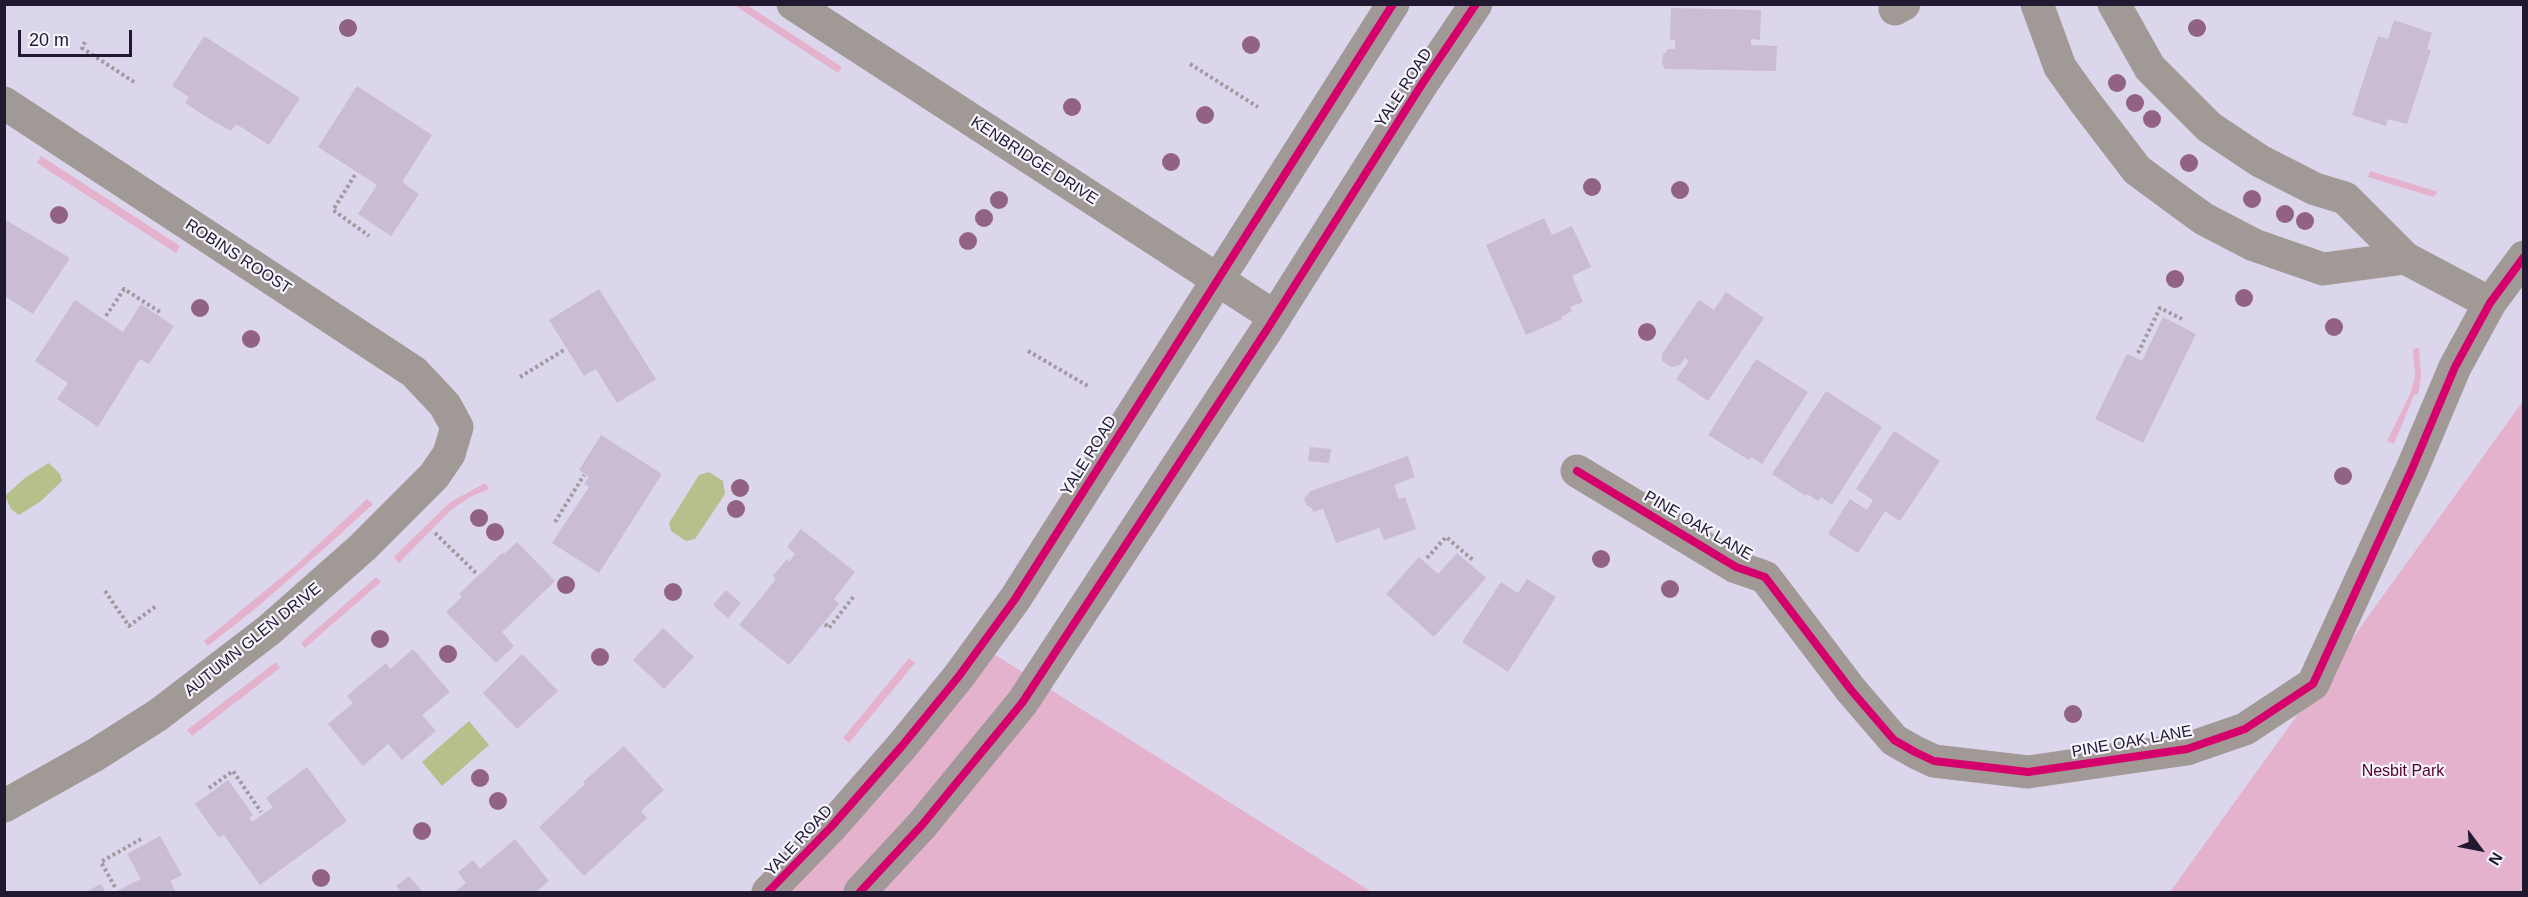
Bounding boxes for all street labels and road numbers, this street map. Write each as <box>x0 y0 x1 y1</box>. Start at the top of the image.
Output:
street label: YALE ROAD <box>1371 45 1437 131</box>
street label: KENBRIDGE DRIVE <box>967 113 1101 209</box>
street label: ROBINS ROOST <box>181 216 295 298</box>
street label: YALE ROAD <box>1057 413 1121 499</box>
street label: PINE OAK LANE <box>1640 487 1756 565</box>
street label: AUTUMN GLEN DRIVE <box>181 579 325 701</box>
street label: PINE OAK LANE <box>2070 722 2194 762</box>
street label: YALE ROAD <box>761 801 837 881</box>

